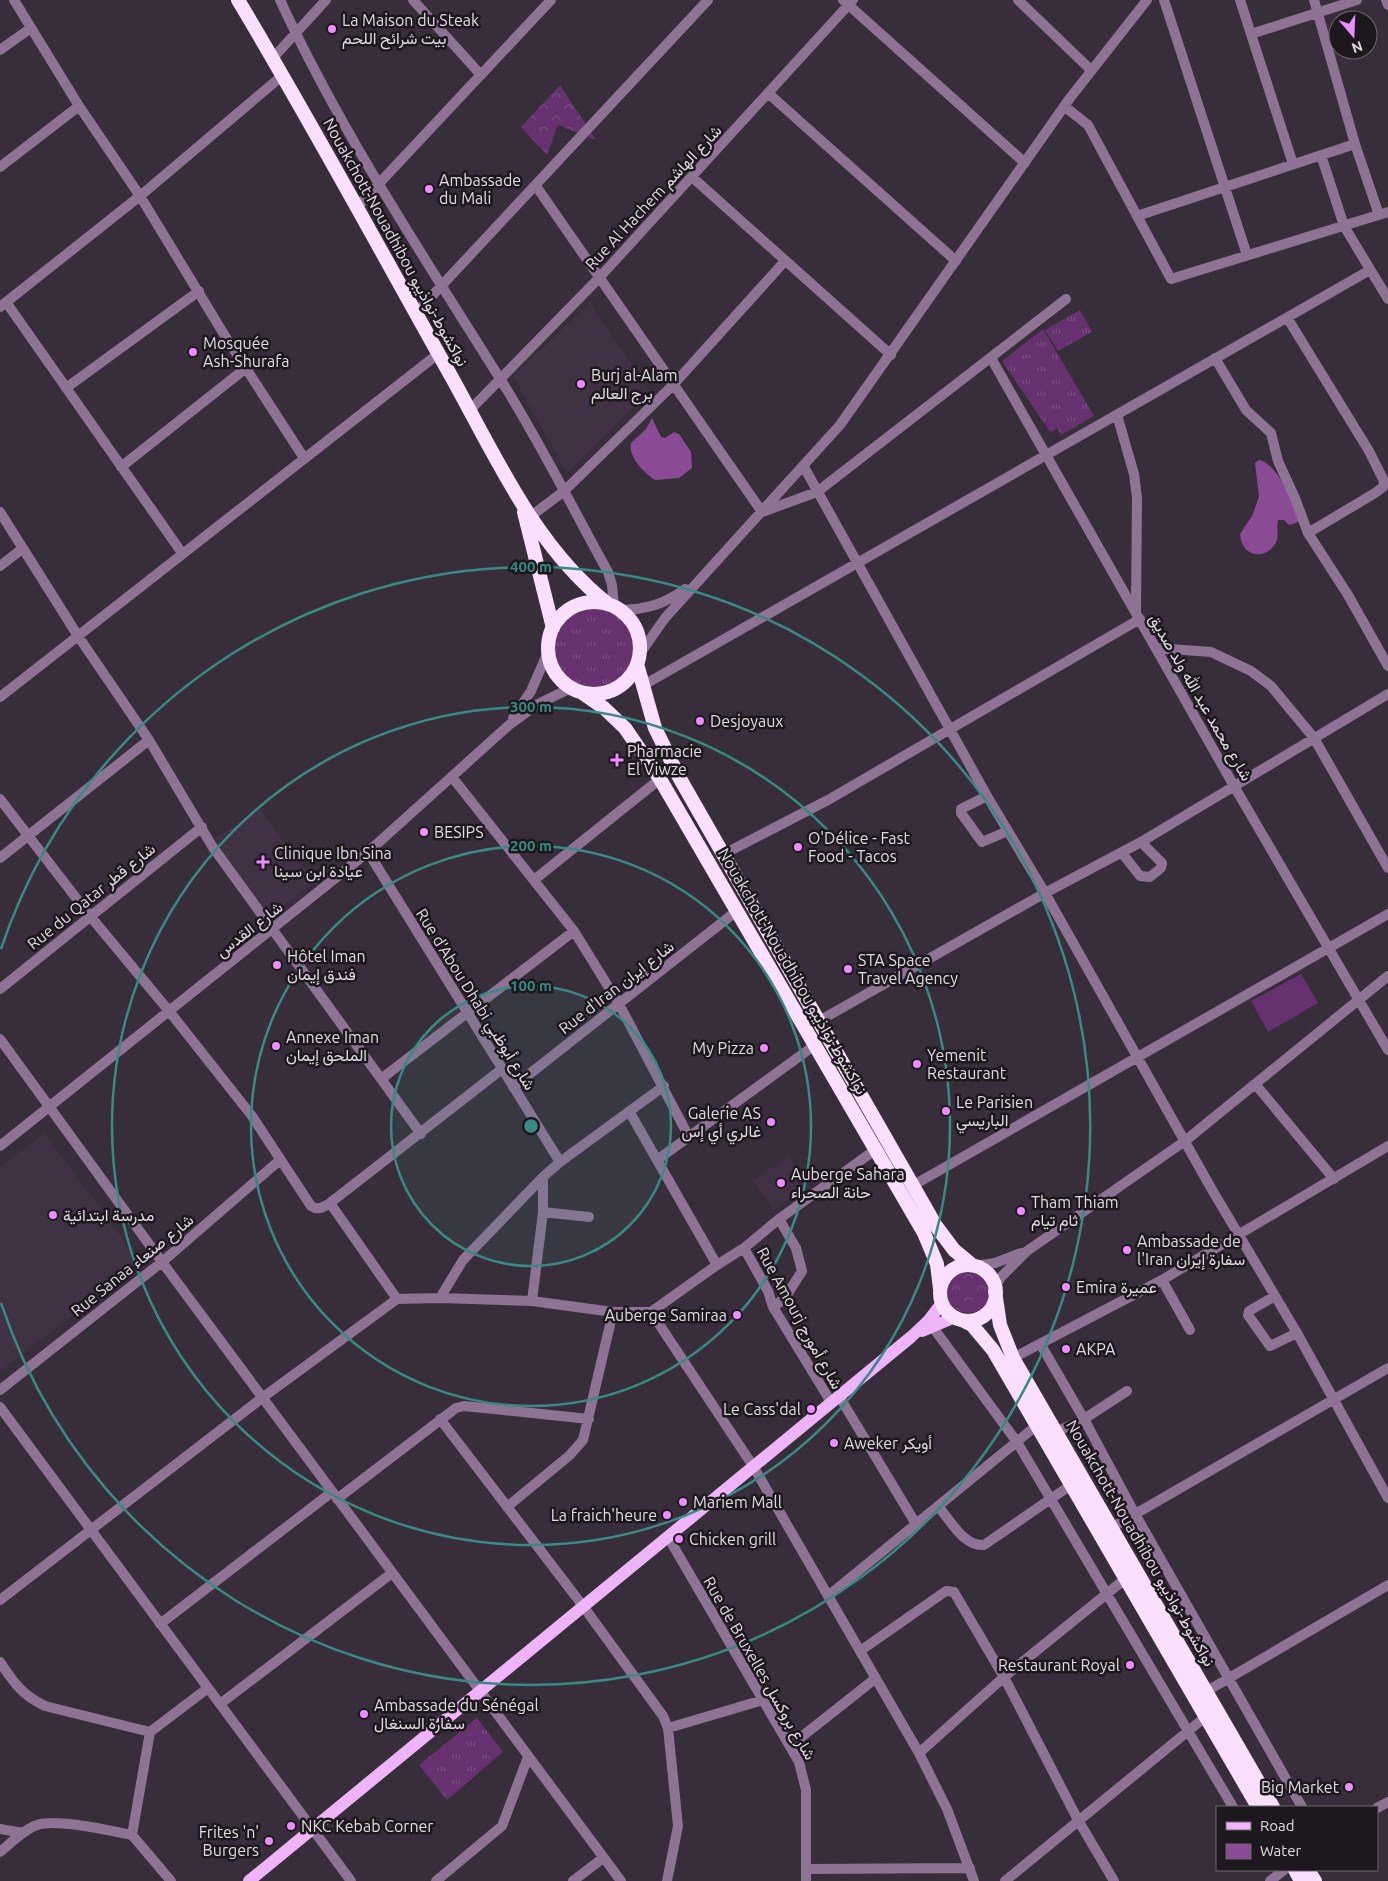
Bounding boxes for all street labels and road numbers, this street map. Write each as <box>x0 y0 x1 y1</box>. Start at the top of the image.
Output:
street label: Nouakchott-Nouadhibou نواكشوط-نواذيبو <box>318 115 472 370</box>
street label: Rue Al Hachem شارع الهاشم <box>581 121 727 275</box>
street label: شارع محمد عبد الله ولد صديق <box>1143 610 1256 785</box>
street label: Rue du Qatar شارع قطر <box>24 839 160 955</box>
street label: Nouakchott-Nouadhibou نواكشوط-نواذيبو <box>713 845 871 1098</box>
street label: شارع القدس <box>212 897 288 963</box>
street label: Rue d'Abou Dhabi شارع أبوظبي <box>408 905 539 1096</box>
street label: Rue d'Iran شارع إيران <box>555 937 679 1040</box>
street label: Rue Sanaa شارع صنعاء <box>67 1210 199 1322</box>
street label: Rue Amourj شارع أمورج <box>751 1244 846 1393</box>
street label: Nouakchott-Nouadhibou نواكشوط-نواذيبو <box>1061 1417 1219 1670</box>
street label: Rue de Bruxelles شارع بروكسل <box>698 1573 820 1764</box>

